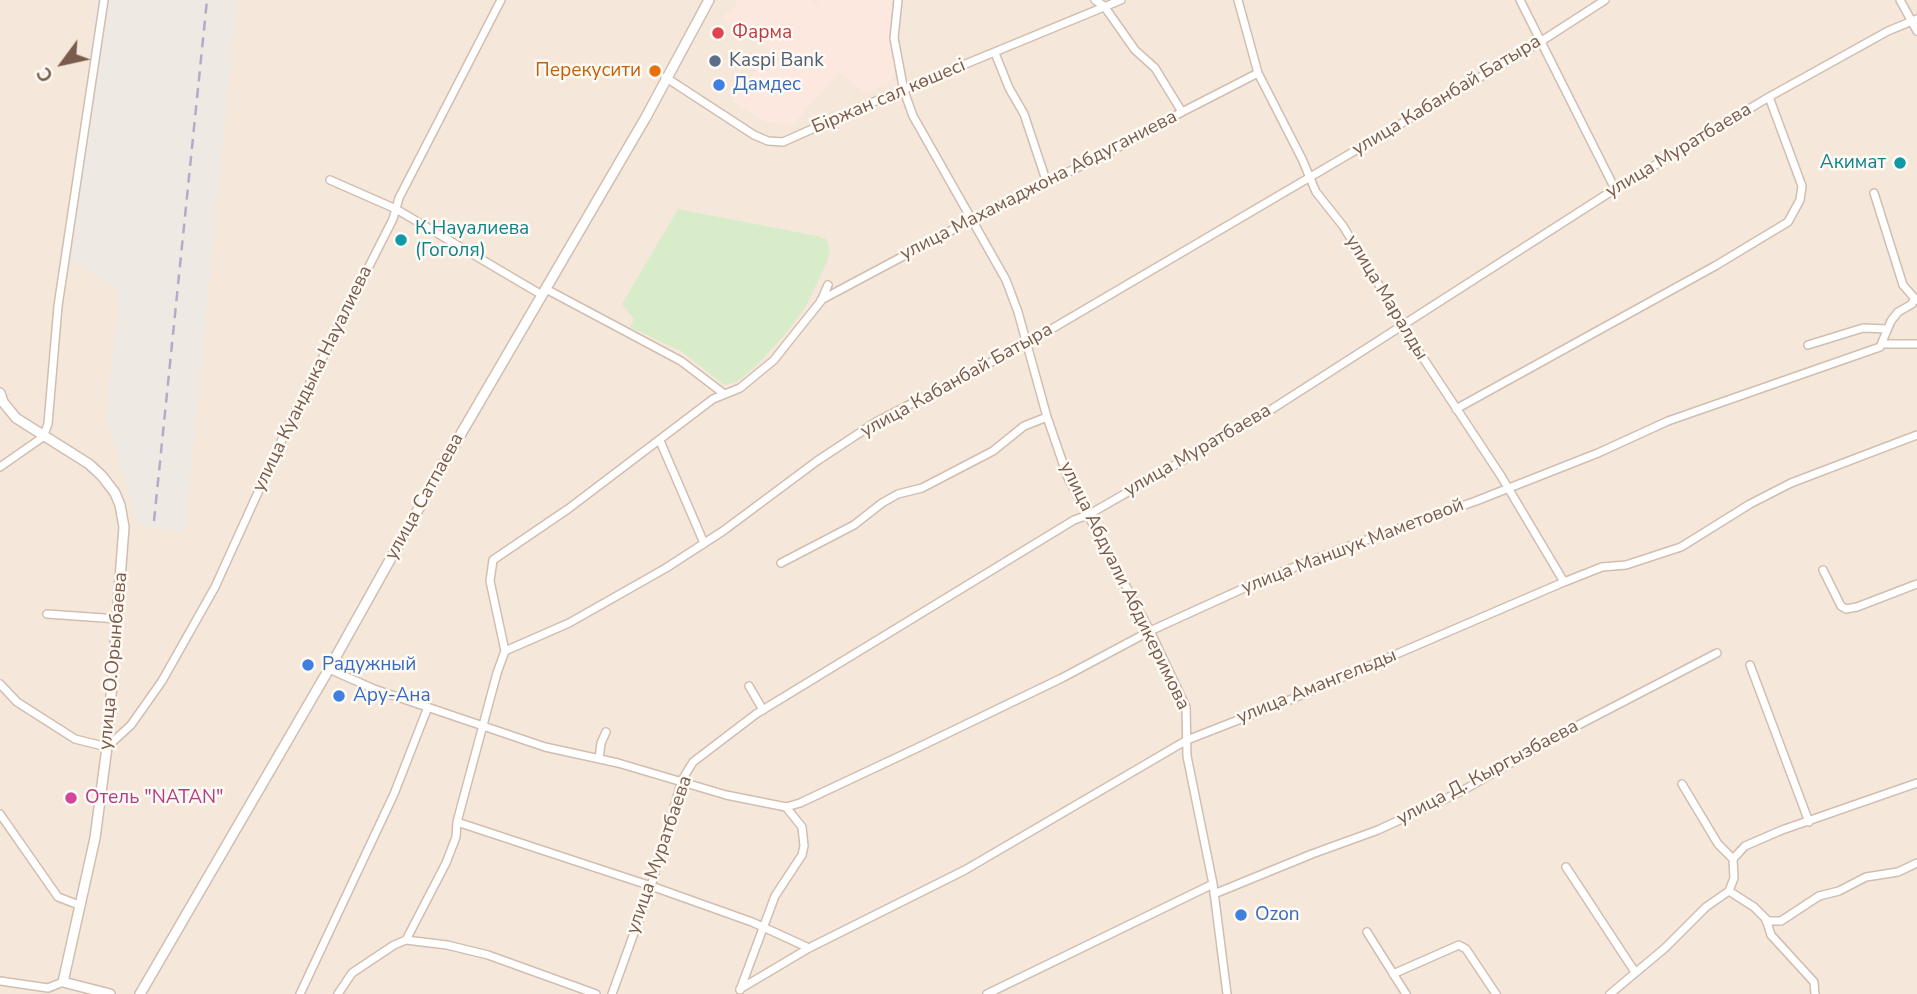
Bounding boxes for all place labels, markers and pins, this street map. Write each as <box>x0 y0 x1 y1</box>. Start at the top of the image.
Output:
place label: Фарма <box>732 22 792 44</box>
marker: Фарма <box>710 25 726 41</box>
place label: Kaspi Bank <box>729 50 824 72</box>
marker: Kaspi Bank <box>707 53 723 69</box>
place label: Перекусити <box>535 60 641 82</box>
marker: Перекусити <box>647 63 663 79</box>
place label: Дамдес <box>733 74 801 96</box>
marker: Дамдес <box>711 77 727 93</box>
place label: Акимат <box>1820 152 1886 174</box>
marker: Акимат <box>1892 155 1908 171</box>
place label: К.Науалиева (Гоголя) <box>415 218 529 262</box>
marker: К.Науалиева (Гоголя) <box>393 232 409 248</box>
place label: Радужный <box>322 654 416 676</box>
marker: Радужный <box>300 657 316 673</box>
place label: Ару-Ана <box>353 685 431 707</box>
marker: Ару-Ана <box>331 688 347 704</box>
place label: Отель "NATAN" <box>85 787 223 809</box>
marker: Отель "NATAN" <box>63 790 79 806</box>
place label: Ozon <box>1255 904 1300 926</box>
marker: Ozon <box>1233 907 1249 923</box>

